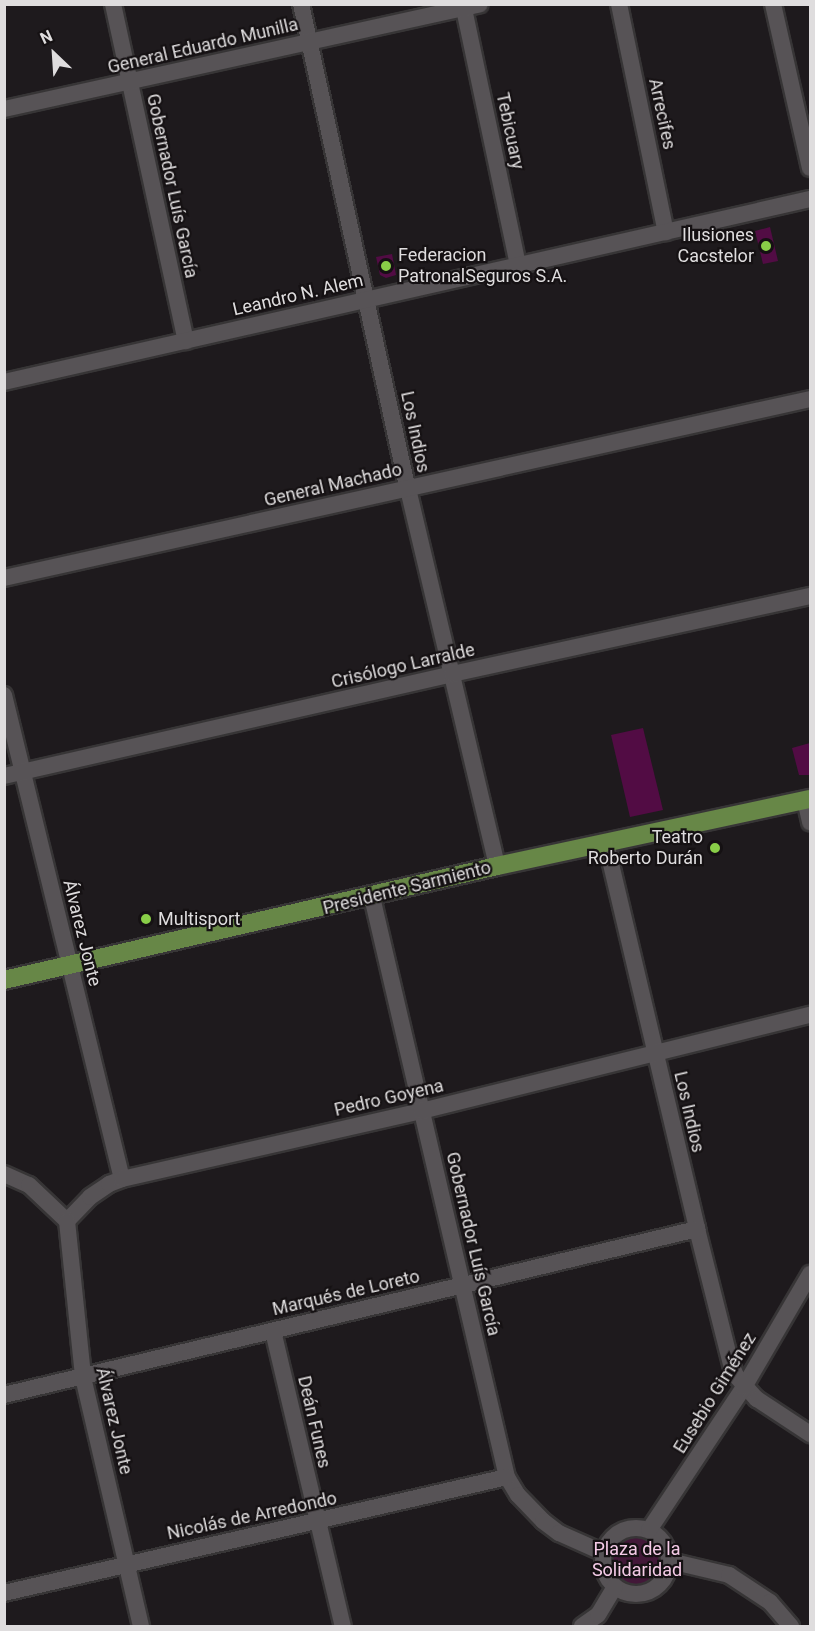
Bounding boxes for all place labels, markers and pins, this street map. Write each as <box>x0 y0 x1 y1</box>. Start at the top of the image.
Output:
place label: Ilusiones Cacstelor <box>678 225 754 268</box>
marker: Ilusiones Cacstelor <box>759 239 773 253</box>
place label: Federacion PatronalSeguros S.A. <box>398 245 567 288</box>
marker: Federacion PatronalSeguros S.A. <box>379 259 393 273</box>
place label: Teatro Roberto Durán <box>588 827 703 870</box>
marker: Teatro Roberto Durán <box>708 841 722 855</box>
place label: Multisport <box>158 908 240 930</box>
marker: Multisport <box>139 912 153 926</box>

